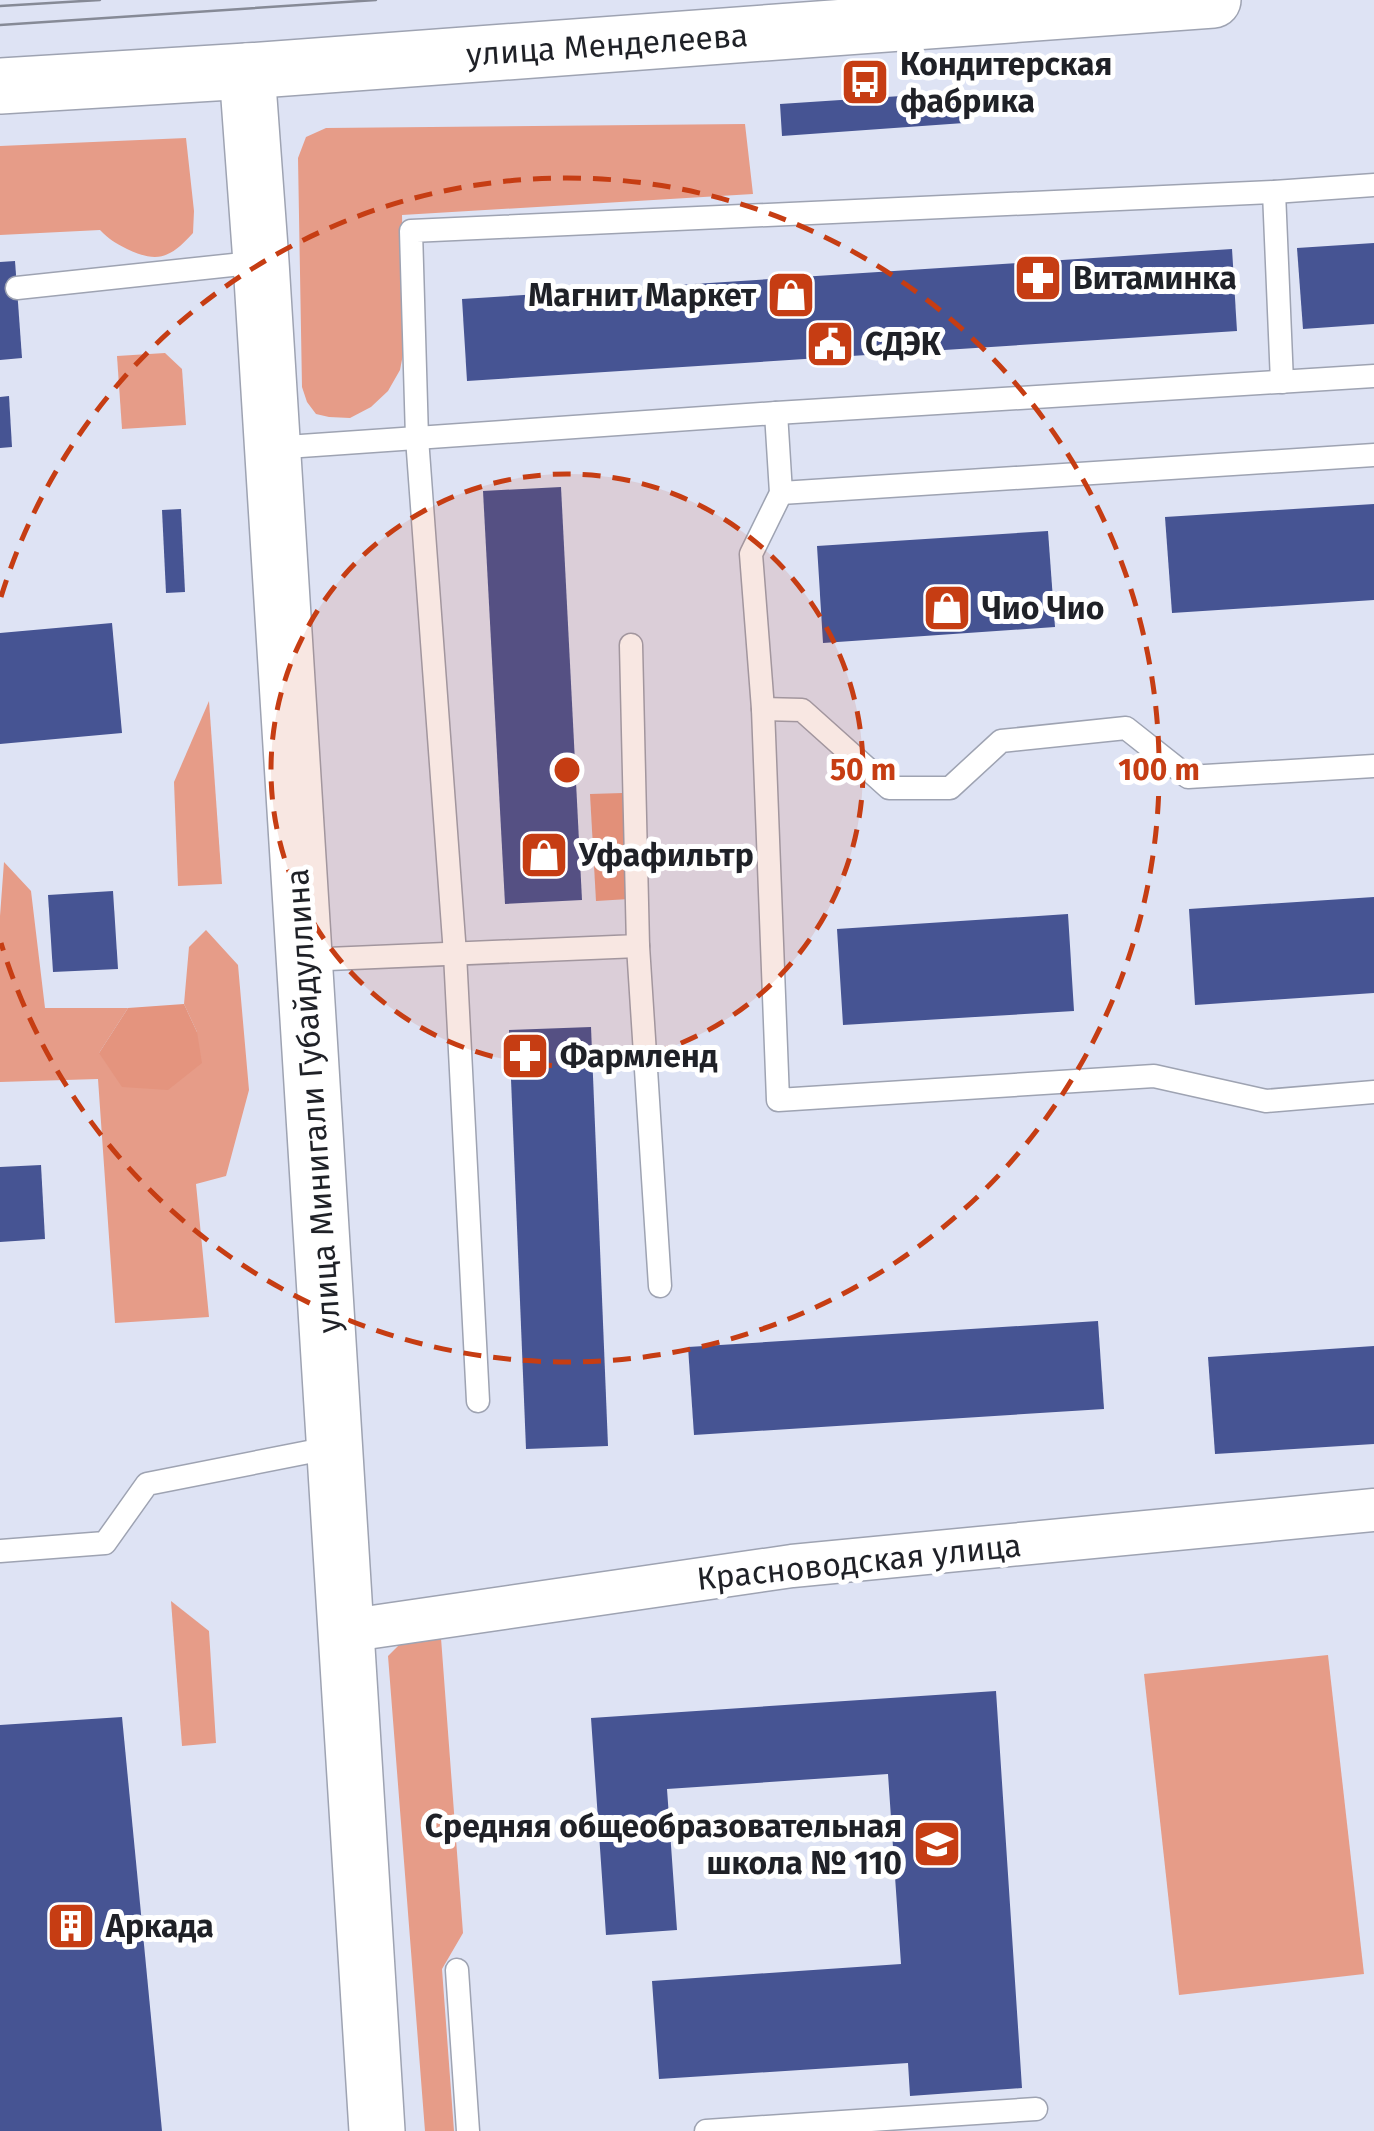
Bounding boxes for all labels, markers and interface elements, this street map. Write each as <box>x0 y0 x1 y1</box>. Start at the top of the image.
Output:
street label: улица Менделеева <box>465 16 749 74</box>
place label: Кондитерская фабрика <box>900 45 1112 120</box>
bus stop icon: Кондитерская фабрика <box>839 56 891 108</box>
pharmacy icon: Витаминка <box>1012 252 1064 304</box>
place label: Витаминка <box>1073 259 1237 297</box>
shop icon: Магнит Маркет <box>765 269 817 321</box>
place label: Магнит Маркет <box>528 276 757 314</box>
public building icon: СДЭК <box>804 318 856 370</box>
place label: СДЭК <box>865 325 942 363</box>
shop icon: Чио Чио <box>921 582 973 634</box>
place label: Чио Чио <box>982 589 1104 627</box>
centre of rings <box>549 752 585 788</box>
text: 50 m <box>830 752 896 788</box>
text: 100 m <box>1118 752 1200 788</box>
shop icon: Уфафильтр <box>518 829 570 881</box>
place label: Уфафильтр <box>578 836 754 874</box>
street label: улица Минигали Губайдуллина <box>278 867 348 1335</box>
pharmacy icon: Фармленд <box>499 1030 551 1082</box>
place label: Фармленд <box>560 1037 718 1075</box>
street label: Красноводская улица <box>695 1526 1023 1598</box>
place label: Средняя общеобразовательная школа № 110 <box>425 1807 902 1882</box>
school or university icon: Средняя общеобразовательная школа № 110 <box>911 1818 963 1870</box>
building icon: Аркада <box>45 1900 97 1952</box>
place label: Аркада <box>105 1907 214 1945</box>

